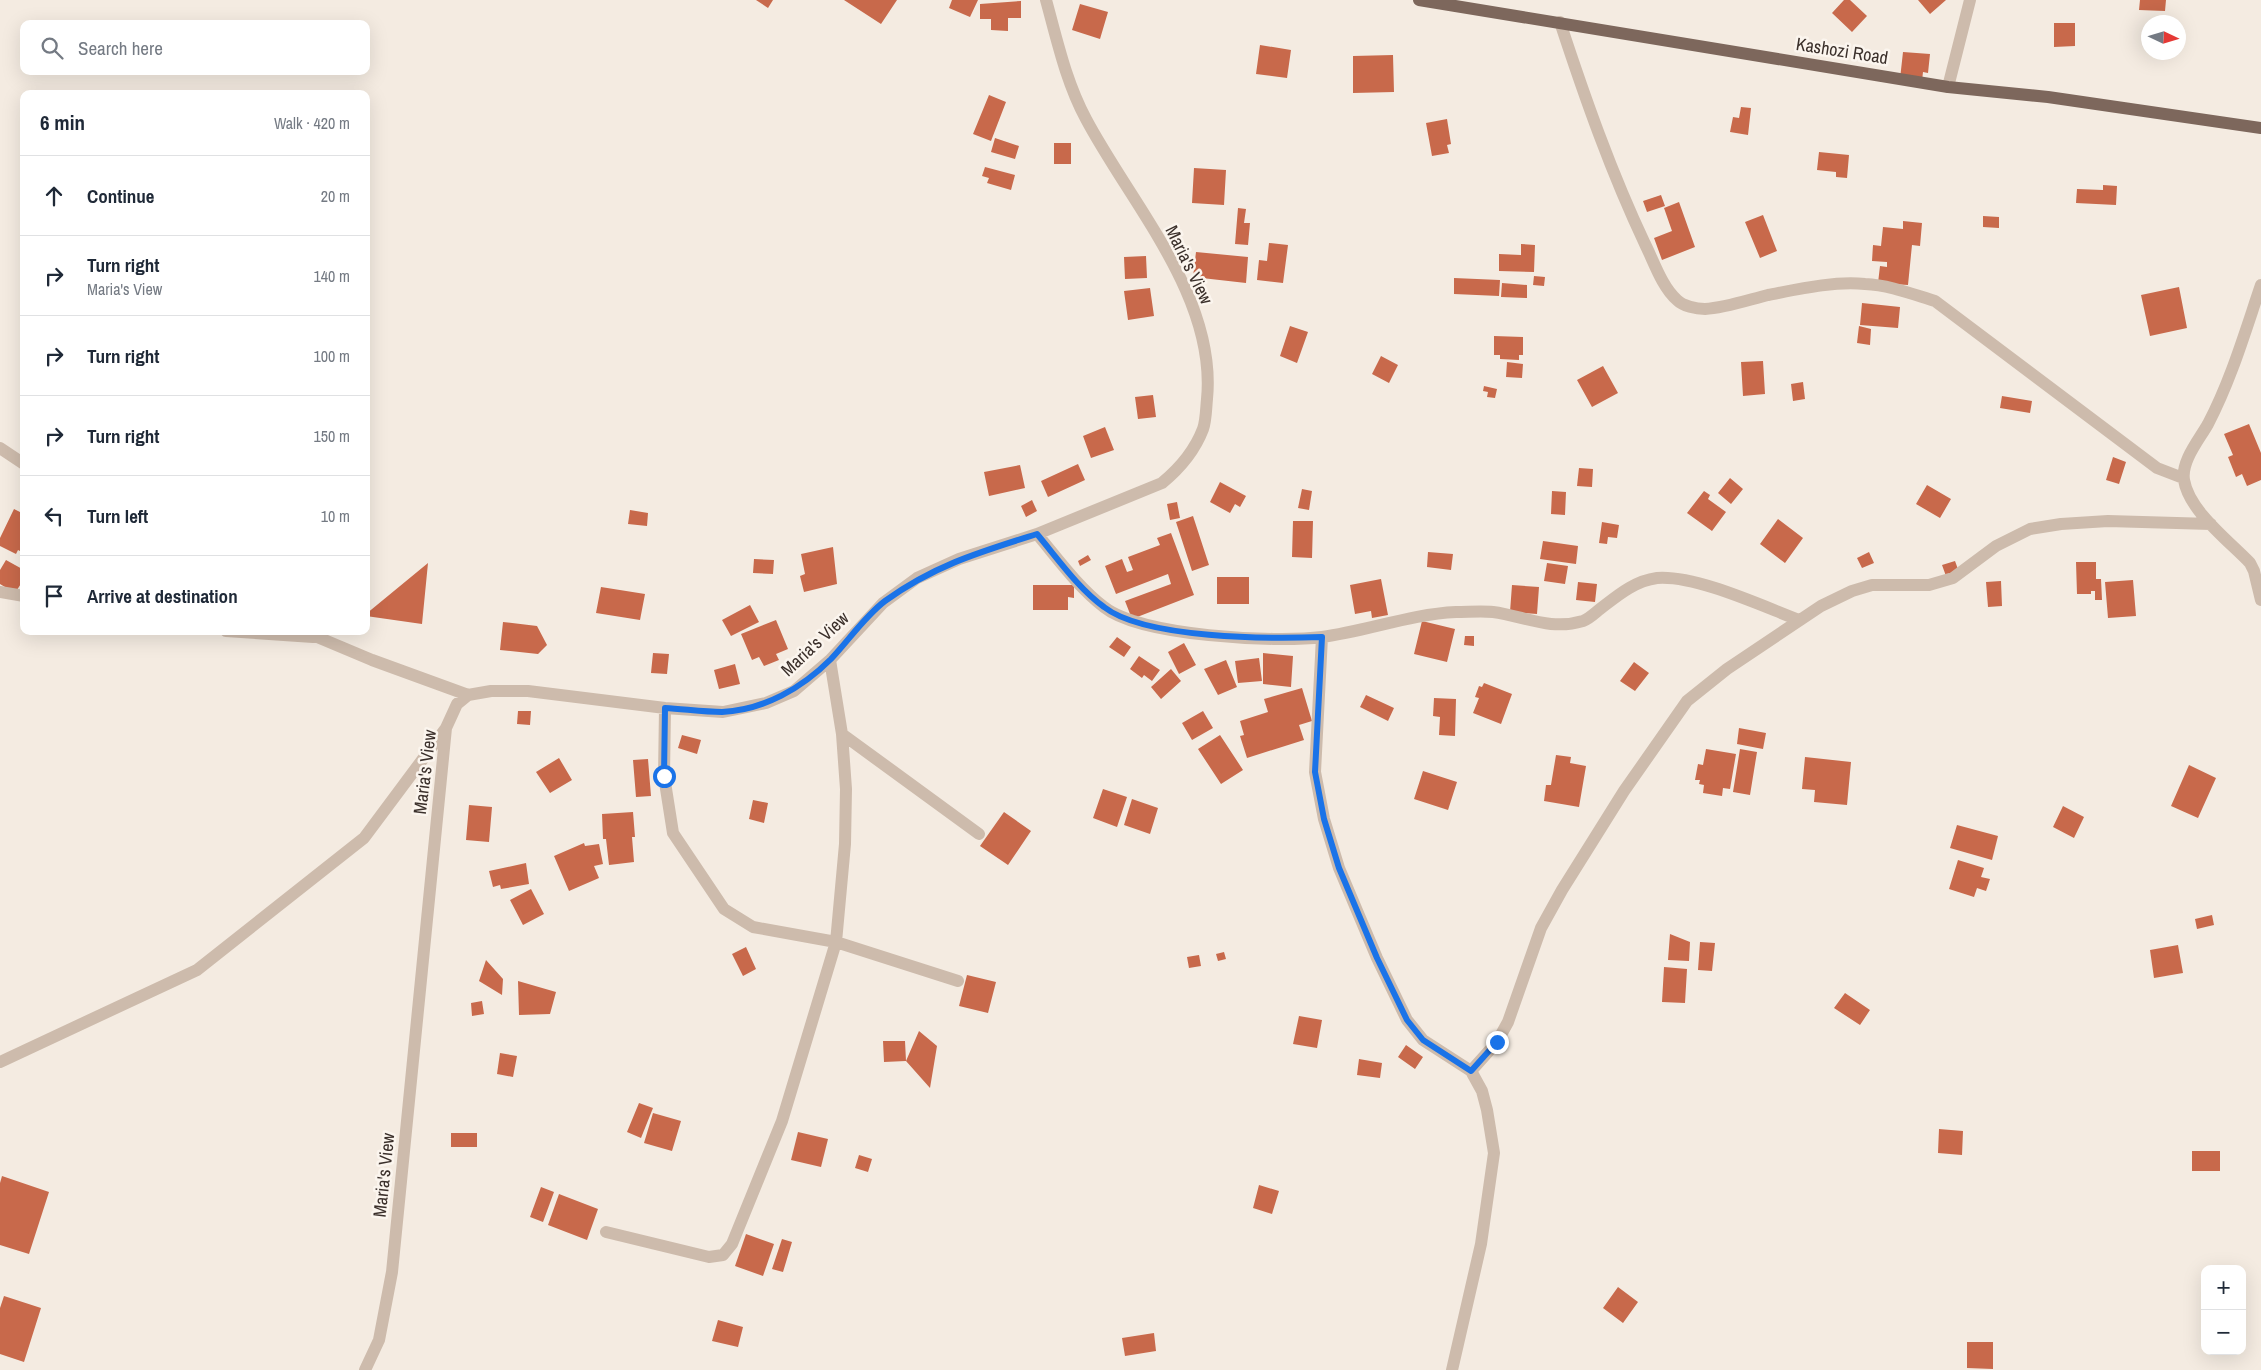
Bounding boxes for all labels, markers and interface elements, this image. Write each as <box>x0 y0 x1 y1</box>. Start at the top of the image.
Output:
north arrow <box>2141 15 2186 60</box>
search box <box>20 20 370 75</box>
street label: Kashozi Road <box>1794 31 1890 70</box>
icon: search <box>38 34 66 62</box>
text: Search here <box>78 35 163 61</box>
text: 6 min <box>40 108 85 137</box>
text: Walk · 420 m <box>274 112 350 134</box>
icon: ahead <box>40 182 68 210</box>
text: Continue <box>87 183 155 209</box>
text: 20 m <box>321 185 350 207</box>
street label: Maria's View <box>1160 221 1219 309</box>
text: Turn right <box>87 252 159 278</box>
icon: right <box>40 262 68 290</box>
text: 140 m <box>314 265 350 287</box>
text: Maria's View <box>87 278 162 300</box>
icon: right <box>40 342 68 370</box>
text: Turn right <box>87 343 159 369</box>
text: 100 m <box>314 345 350 367</box>
icon: right <box>40 422 68 450</box>
text: Turn right <box>87 423 159 449</box>
text: 150 m <box>314 425 350 447</box>
icon: left <box>40 502 68 530</box>
text: Turn left <box>87 503 148 529</box>
text: 10 m <box>321 505 350 527</box>
icon: arrive <box>40 582 68 610</box>
text: Arrive at destination <box>87 583 238 609</box>
street label: Maria's View <box>775 605 854 682</box>
street label: Maria's View <box>407 728 442 815</box>
route start <box>653 765 676 788</box>
route end <box>1486 1031 1509 1054</box>
street label: Maria's View <box>367 1131 400 1218</box>
map controls <box>2201 1265 2246 1355</box>
button: + <box>2201 1265 2246 1310</box>
button: − <box>2201 1310 2246 1355</box>

